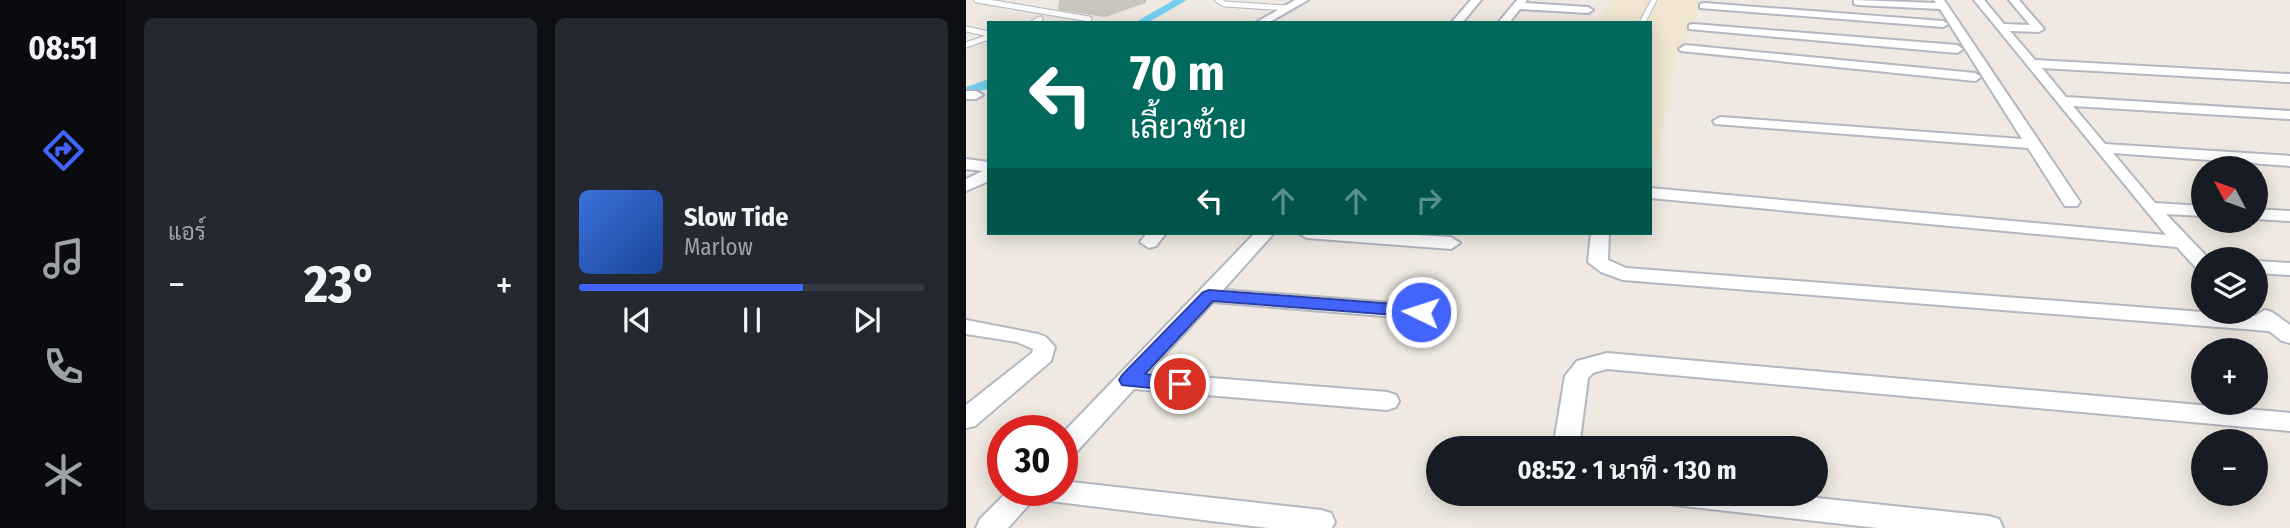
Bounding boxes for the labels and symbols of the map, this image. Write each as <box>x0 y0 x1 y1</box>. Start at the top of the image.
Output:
north arrow <box>2191 156 2268 233</box>
position arrow <box>1384 275 1458 349</box>
pin <box>1150 354 1210 414</box>
speed limit sign: 30 <box>987 415 1078 506</box>

